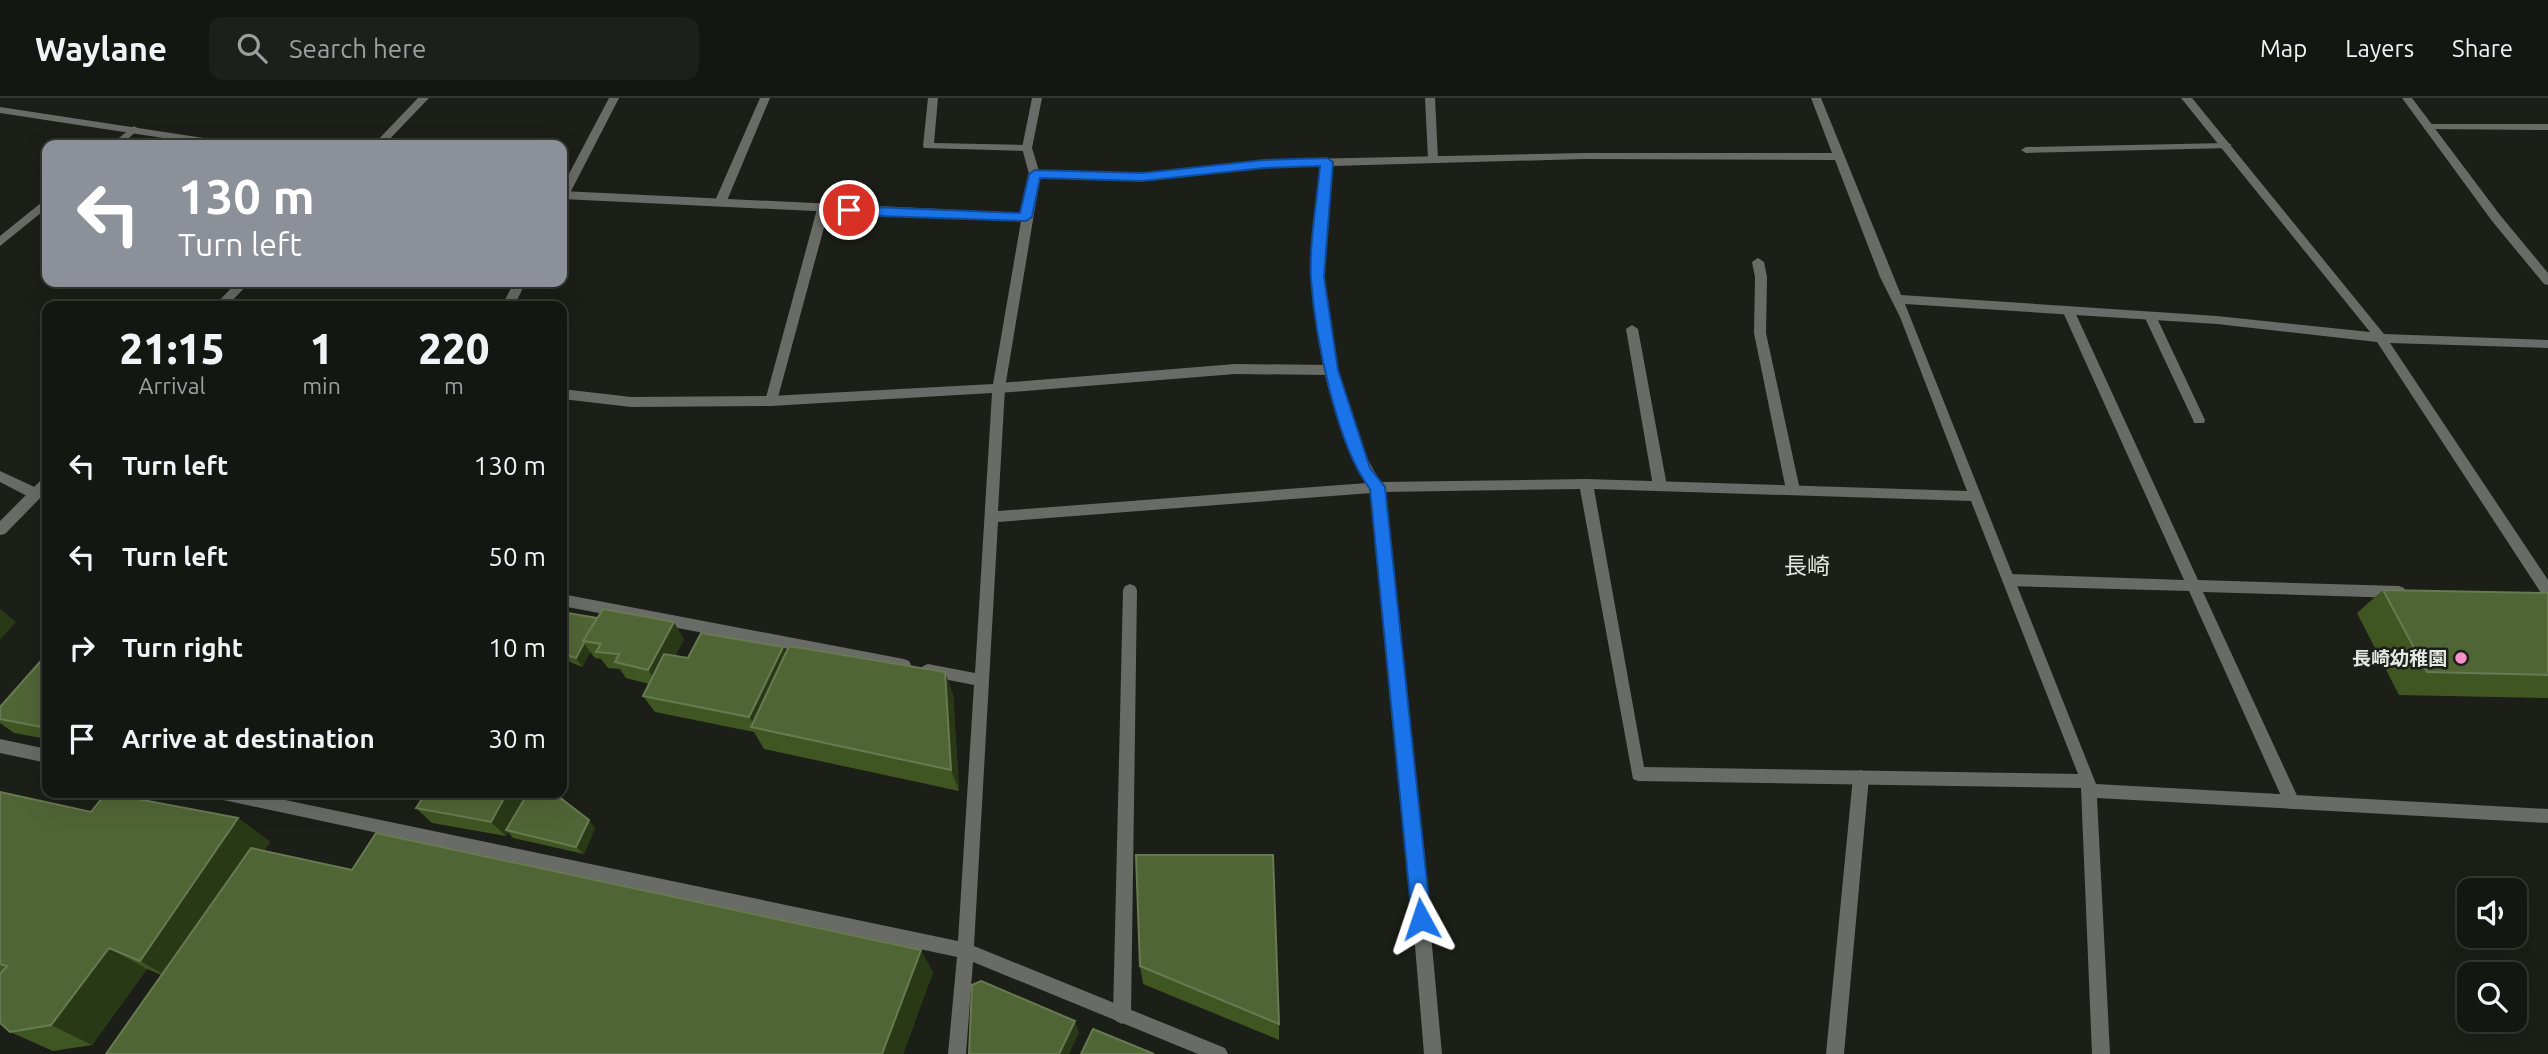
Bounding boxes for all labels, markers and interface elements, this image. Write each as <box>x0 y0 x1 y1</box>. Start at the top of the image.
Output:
search box <box>209 17 699 80</box>
icon: search <box>233 29 271 67</box>
text: Waylane <box>35 30 167 67</box>
text: Search here <box>289 34 426 63</box>
text: Map <box>2260 35 2307 62</box>
text: Layers <box>2345 35 2414 62</box>
text: Share <box>2452 35 2513 62</box>
icon: left <box>63 168 154 259</box>
text: 130 m <box>178 168 315 223</box>
pin <box>819 180 879 240</box>
icon: arrive <box>830 191 868 229</box>
text: Turn left <box>178 226 302 262</box>
text: 21:15 <box>120 325 225 372</box>
text: 1 <box>310 325 333 372</box>
text: 220 <box>418 325 489 372</box>
text: Arrival <box>139 373 206 398</box>
text: min <box>302 373 341 398</box>
text: m <box>444 373 464 398</box>
icon: left <box>63 447 101 485</box>
text: Turn left <box>122 451 228 480</box>
text: 130 m <box>474 451 546 480</box>
icon: left <box>63 538 101 576</box>
text: Turn left <box>122 542 228 571</box>
text: 50 m <box>488 542 546 571</box>
district label: 長崎 <box>1784 553 1830 578</box>
icon: right <box>63 629 101 667</box>
text: Turn right <box>122 633 243 662</box>
text: 10 m <box>488 633 546 662</box>
place label: 長崎幼稚園 <box>2352 647 2447 669</box>
marker: 長崎幼稚園 <box>2453 650 2469 666</box>
icon: arrive <box>63 720 101 758</box>
text: Arrive at destination <box>122 724 375 753</box>
text: 30 m <box>488 724 546 753</box>
map controls <box>2457 878 2527 1032</box>
button: sound <box>2457 878 2527 948</box>
position arrow <box>1384 882 1458 956</box>
button: search <box>2457 962 2527 1032</box>

